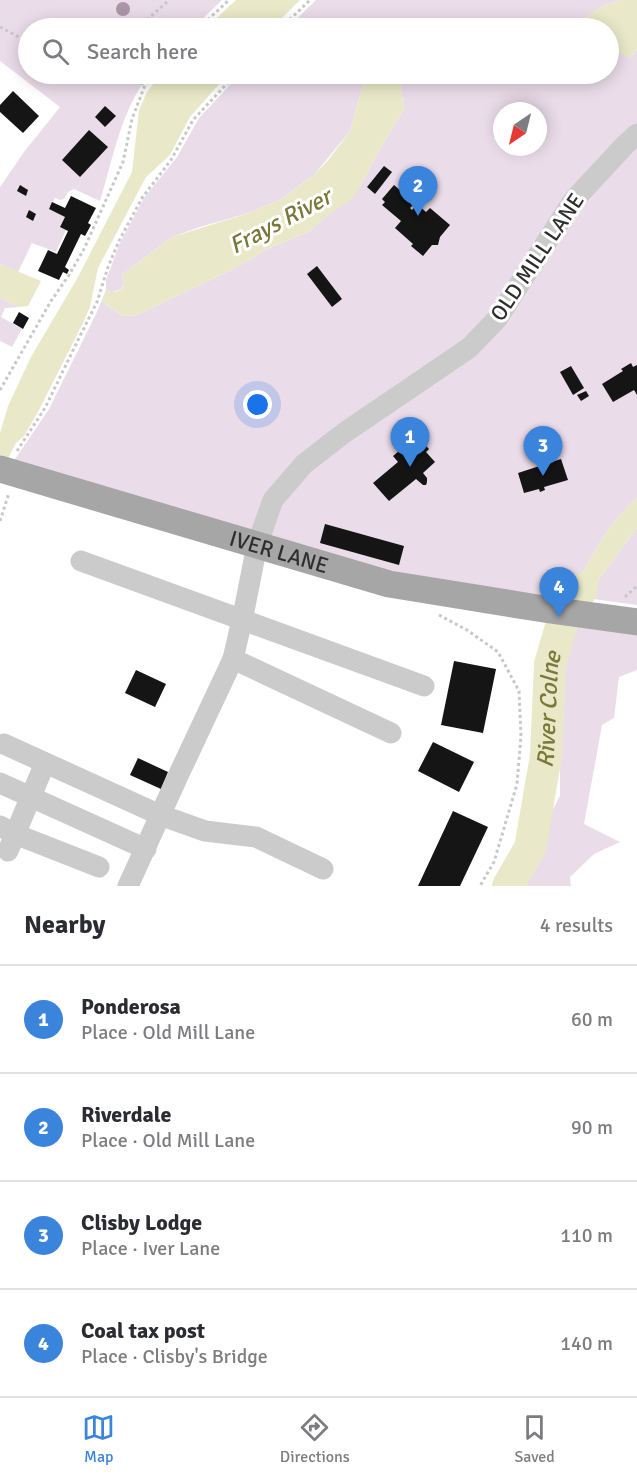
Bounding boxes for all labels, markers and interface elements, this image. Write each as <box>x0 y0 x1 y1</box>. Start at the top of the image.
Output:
search box <box>18 18 619 84</box>
icon: search <box>39 35 72 68</box>
text: Search here <box>87 38 198 65</box>
north arrow <box>493 102 547 156</box>
pin: 2 <box>398 166 438 216</box>
water label: Frays River <box>224 180 339 260</box>
street label: OLD MILL LANE <box>484 188 590 326</box>
your location <box>243 390 272 419</box>
pin: 1 <box>390 418 430 467</box>
pin: 3 <box>524 426 562 476</box>
street label: IVER LANE <box>226 524 332 579</box>
pin: 4 <box>540 568 578 617</box>
water label: River Colne <box>529 647 568 770</box>
text: Nearby <box>24 909 105 941</box>
text: 4 results <box>540 913 613 938</box>
text: Ponderosa <box>81 993 181 1020</box>
text: 1 <box>38 1007 49 1032</box>
text: 60 m <box>571 1007 613 1032</box>
text: Place · Old Mill Lane <box>81 1020 255 1045</box>
text: Riverdale <box>81 1101 171 1128</box>
text: 2 <box>38 1115 49 1140</box>
text: 90 m <box>571 1115 613 1140</box>
text: Place · Old Mill Lane <box>81 1128 255 1153</box>
text: Clisby Lodge <box>81 1209 202 1236</box>
text: 3 <box>38 1223 49 1248</box>
text: 110 m <box>560 1223 613 1248</box>
text: Place · Iver Lane <box>81 1236 220 1261</box>
text: Coal tax post <box>81 1317 205 1344</box>
text: 4 <box>38 1331 49 1356</box>
text: 140 m <box>560 1331 613 1356</box>
text: Place · Clisby's Bridge <box>81 1344 268 1369</box>
tab: Map <box>82 1411 115 1467</box>
tab: Directions <box>280 1411 350 1467</box>
tab: Saved <box>514 1411 555 1467</box>

